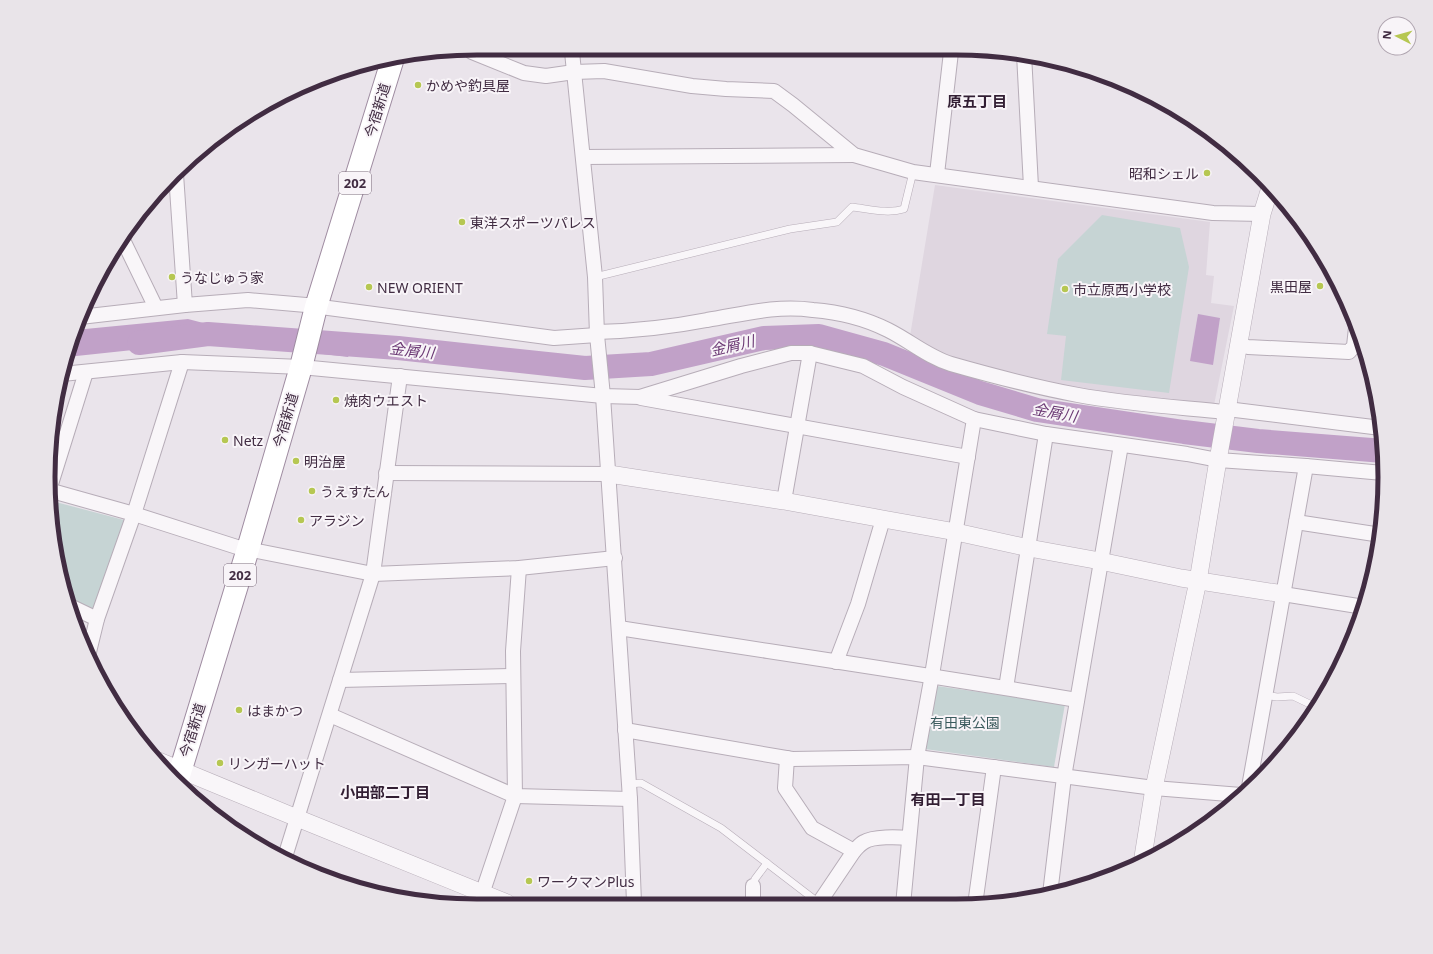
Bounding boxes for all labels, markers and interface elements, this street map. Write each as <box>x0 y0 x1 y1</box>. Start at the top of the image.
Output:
north arrow <box>1377 16 1417 56</box>
text: N <box>1379 30 1394 40</box>
place label: かめや釣具屋 <box>426 76 510 95</box>
street label: 今宿新道 <box>360 80 394 140</box>
marker: かめや釣具屋 <box>413 80 423 90</box>
district label: 原五丁目 <box>947 91 1007 111</box>
place label: 昭和シェル <box>1129 164 1199 183</box>
marker: 昭和シェル <box>1202 168 1212 178</box>
road number: 202 <box>339 172 371 194</box>
place label: 東洋スポーツパレス <box>470 213 596 232</box>
marker: 東洋スポーツパレス <box>457 217 467 227</box>
place label: うなじゅう家 <box>180 268 264 287</box>
marker: うなじゅう家 <box>167 272 177 282</box>
place label: 黒田屋 <box>1270 277 1312 296</box>
place label: NEW ORIENT <box>377 278 463 297</box>
place label: 市立原西小学校 <box>1073 280 1171 299</box>
marker: 黒田屋 <box>1315 281 1325 291</box>
marker: NEW ORIENT <box>364 282 374 292</box>
marker: 市立原西小学校 <box>1060 284 1070 294</box>
water label: 金屑川 <box>708 330 758 360</box>
water label: 金屑川 <box>389 338 437 363</box>
street label: 今宿新道 <box>268 390 302 450</box>
place label: 焼肉ウエスト <box>344 391 428 410</box>
marker: 焼肉ウエスト <box>331 395 341 405</box>
water label: 金屑川 <box>1031 398 1081 426</box>
place label: Netz <box>233 431 264 450</box>
marker: Netz <box>220 435 230 445</box>
place label: 明治屋 <box>304 452 346 471</box>
marker: 明治屋 <box>291 456 301 466</box>
place label: うえすたん <box>320 482 390 501</box>
marker: うえすたん <box>307 486 317 496</box>
place label: アラジン <box>309 511 365 530</box>
marker: アラジン <box>296 515 306 525</box>
road number: 202 <box>224 564 256 586</box>
street label: 今宿新道 <box>175 700 209 760</box>
place label: はまかつ <box>247 701 303 720</box>
marker: はまかつ <box>234 705 244 715</box>
park label: 有田東公園 <box>930 713 1000 732</box>
place label: リンガーハット <box>228 754 326 773</box>
marker: リンガーハット <box>215 758 225 768</box>
district label: 小田部二丁目 <box>340 782 430 802</box>
district label: 有田一丁目 <box>910 789 986 809</box>
place label: ワークマンPlus <box>537 872 635 891</box>
marker: ワークマンPlus <box>524 876 534 886</box>

